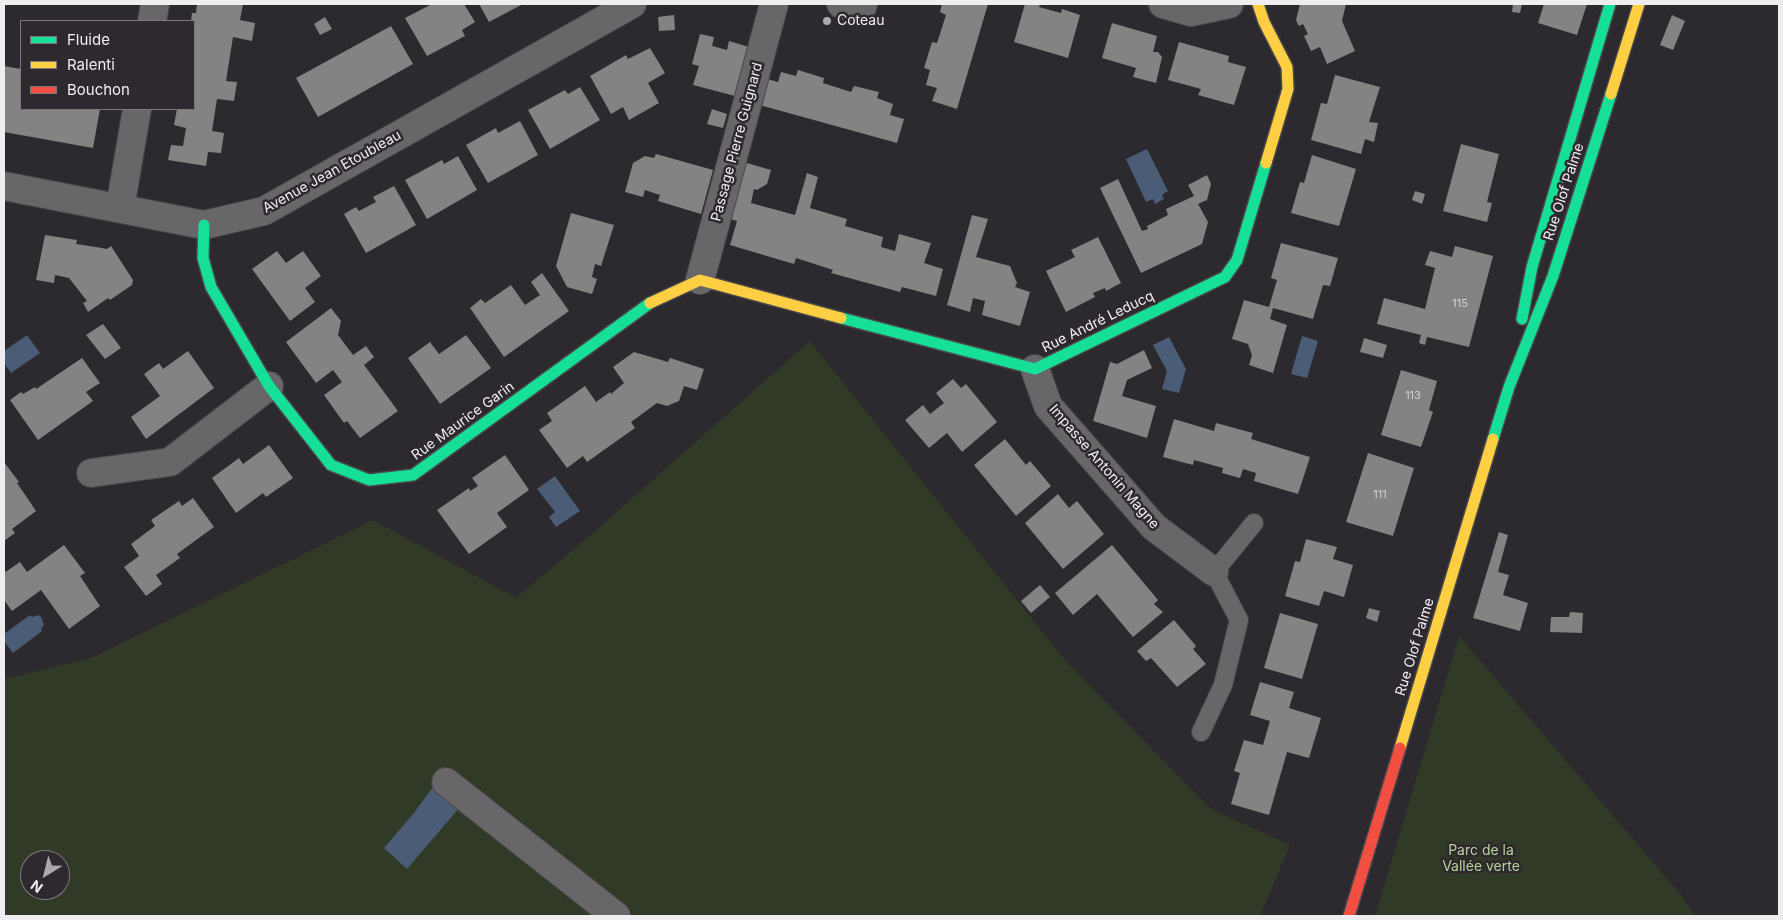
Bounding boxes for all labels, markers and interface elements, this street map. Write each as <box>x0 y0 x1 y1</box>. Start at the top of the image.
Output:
place label: Coteau <box>837 13 885 29</box>
marker: Coteau <box>821 15 833 27</box>
legend <box>20 20 195 110</box>
text: Fluide <box>67 30 110 49</box>
text: Ralenti <box>67 55 115 74</box>
street label: Passage Pierre Guignard <box>708 61 766 223</box>
text: Bouchon <box>67 80 130 99</box>
street label: Avenue Jean Etoubleau <box>260 127 404 217</box>
street label: Rue Olof Palme <box>1540 141 1588 243</box>
street label: Rue André Leducq <box>1039 288 1157 356</box>
house number: 115 <box>1452 297 1468 311</box>
street label: Rue Maurice Garin <box>408 378 518 464</box>
house number: 113 <box>1405 389 1421 403</box>
street label: Impasse Antonin Magne <box>1045 401 1163 533</box>
house number: 111 <box>1373 488 1387 502</box>
street label: Rue Olof Palme <box>1392 596 1438 698</box>
park label: Parc de la Vallée verte <box>1442 843 1520 876</box>
north arrow <box>20 850 70 900</box>
text: N <box>27 877 46 897</box>

